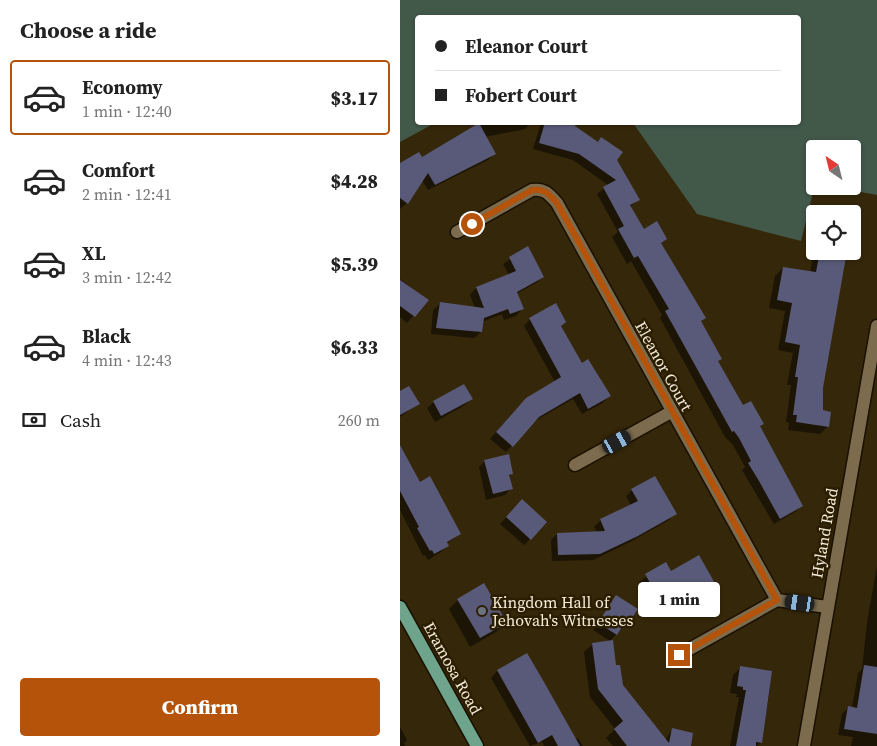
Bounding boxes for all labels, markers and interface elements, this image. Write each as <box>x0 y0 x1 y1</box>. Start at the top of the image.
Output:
text: Choose a ride <box>20 15 157 45</box>
text: Eleanor Court <box>465 33 587 59</box>
text: Economy <box>82 74 163 100</box>
icon: car <box>22 75 67 120</box>
text: Fobert Court <box>465 82 577 108</box>
text: $3.17 <box>330 85 378 111</box>
text: 1 min · 12:40 <box>82 100 172 122</box>
north arrow <box>806 140 861 195</box>
map controls <box>806 140 861 260</box>
text: Comfort <box>82 157 155 183</box>
icon: car <box>22 158 67 203</box>
text: $4.28 <box>330 168 378 194</box>
text: 2 min · 12:41 <box>82 183 172 205</box>
button: locate <box>806 205 861 260</box>
route start <box>461 213 483 235</box>
text: XL <box>82 240 105 266</box>
icon: car <box>22 241 67 286</box>
text: $5.39 <box>330 251 378 277</box>
text: 3 min · 12:42 <box>82 266 172 288</box>
street label: Eleanor Court <box>630 317 698 416</box>
text: Black <box>82 323 131 349</box>
icon: car <box>22 324 67 369</box>
text: $6.33 <box>330 334 378 360</box>
text: 4 min · 12:43 <box>82 349 172 371</box>
icon: cash <box>20 406 48 434</box>
text: Cash <box>60 407 101 433</box>
text: 260 m <box>338 409 380 431</box>
car <box>600 428 633 456</box>
street label: Hyland Road <box>805 486 843 580</box>
callout: 1 min <box>638 582 720 618</box>
text: 1 min <box>658 588 700 610</box>
place label: Kingdom Hall of Jehovah's Witnesses <box>491 591 633 631</box>
car <box>784 593 815 613</box>
marker: Kingdom Hall of Jehovah's Witnesses <box>476 605 488 617</box>
street label: Eramosa Road <box>419 618 487 718</box>
route end <box>668 644 690 666</box>
button: Confirm <box>20 678 380 736</box>

